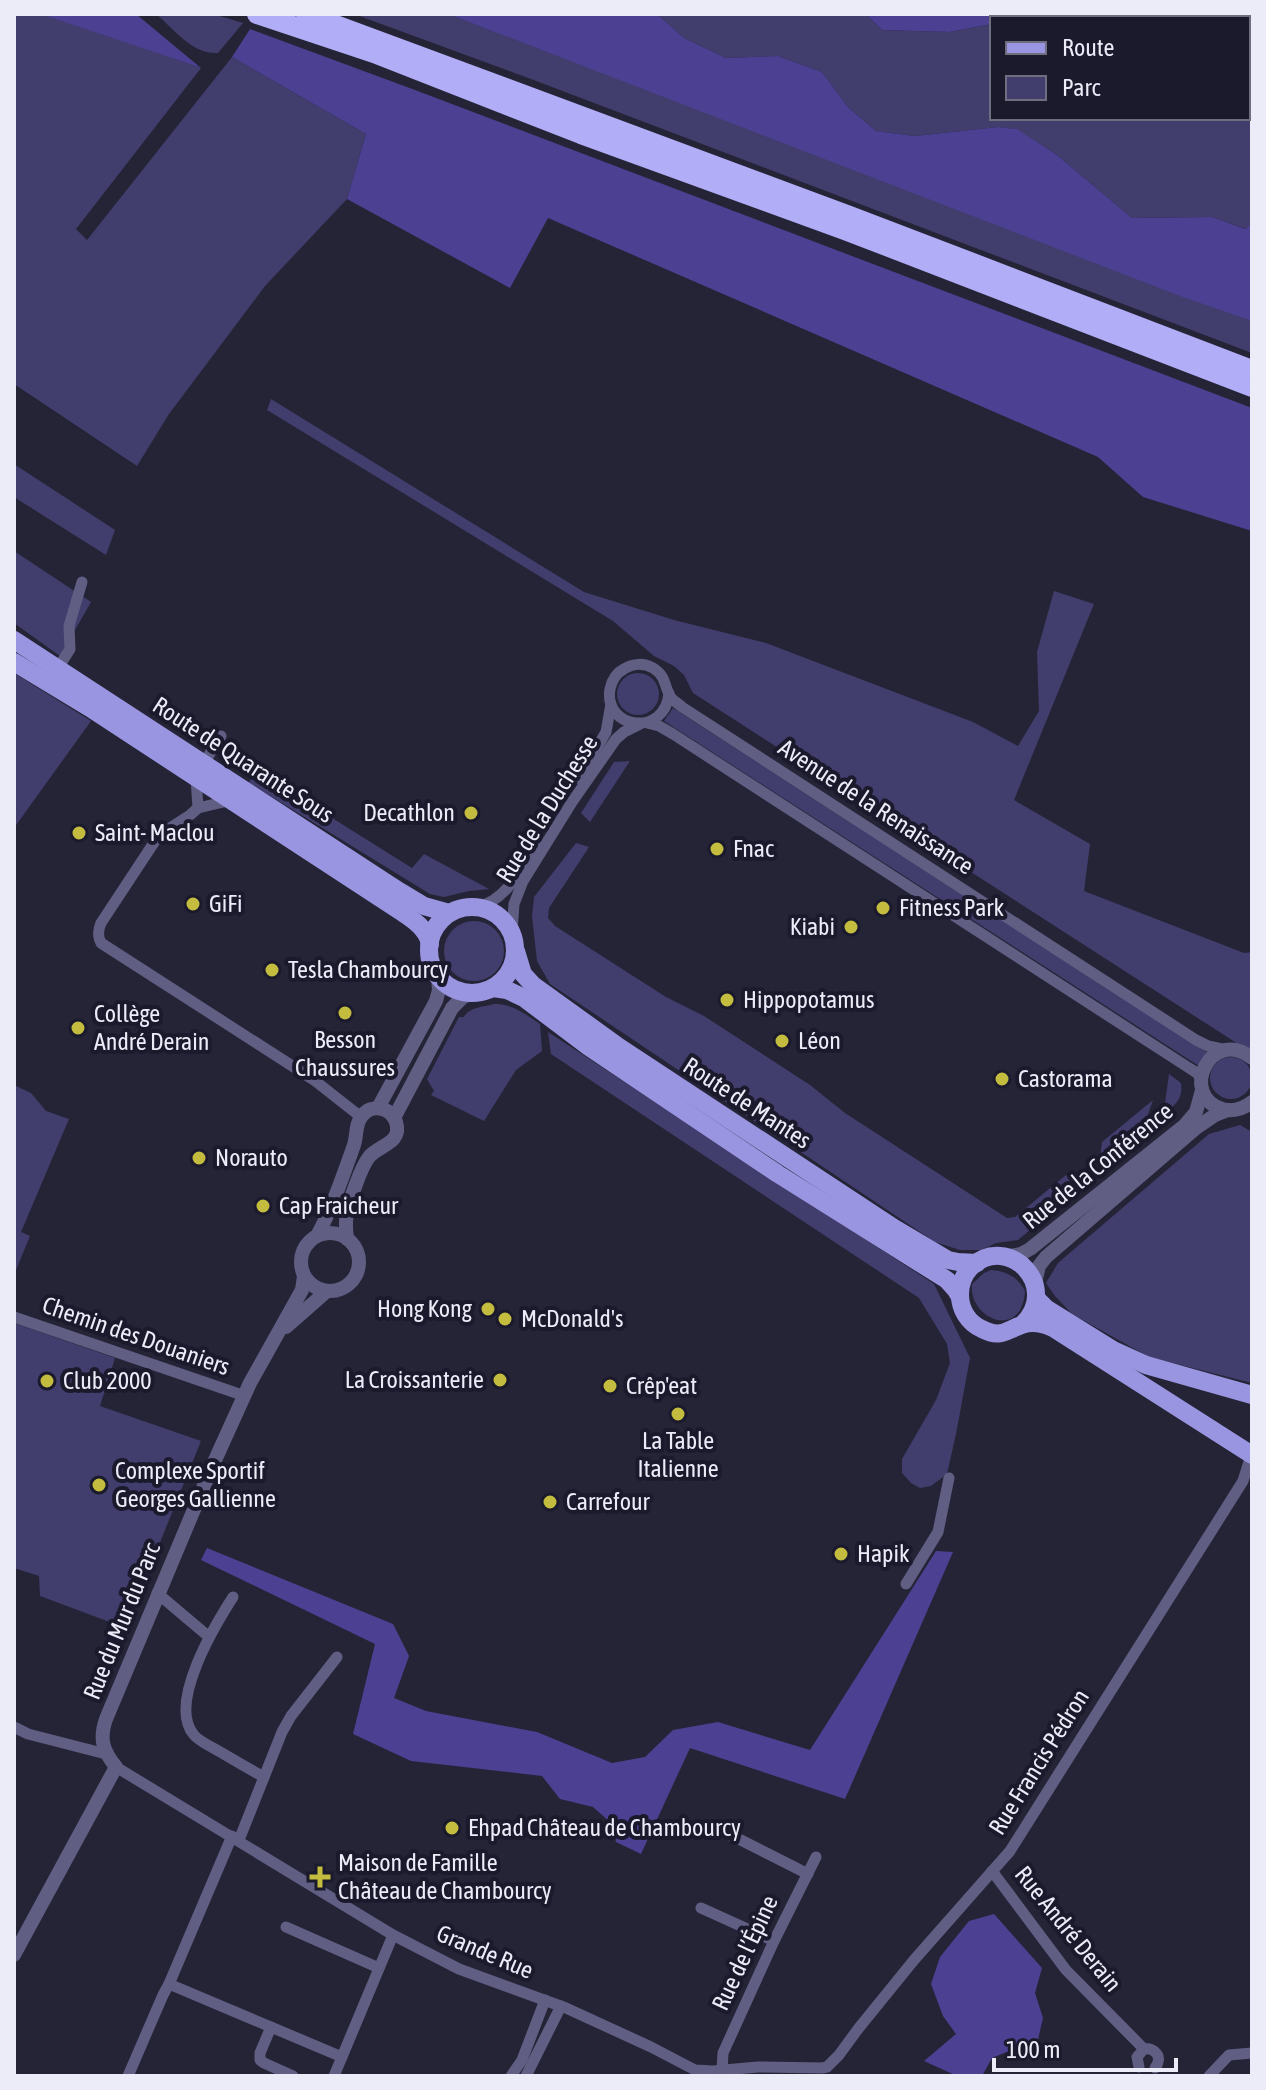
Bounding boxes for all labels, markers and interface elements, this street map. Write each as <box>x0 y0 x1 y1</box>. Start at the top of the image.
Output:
legend <box>990 16 1250 120</box>
text: Route <box>1062 34 1114 61</box>
text: Parc <box>1062 74 1101 101</box>
street label: Route de Quarante Sous <box>148 691 339 828</box>
street label: Rue de la Duchesse <box>490 730 603 887</box>
street label: Avenue de la Renaissance <box>774 733 979 880</box>
place label: Decathlon <box>363 799 455 826</box>
marker: Decathlon <box>462 804 480 822</box>
place label: Saint- Maclou <box>95 819 215 846</box>
marker: Saint- Maclou <box>70 824 88 842</box>
place label: Fnac <box>733 835 774 862</box>
marker: Fnac <box>708 840 726 858</box>
place label: GiFi <box>209 890 242 917</box>
place label: Fitness Park <box>899 894 1004 921</box>
marker: GiFi <box>184 895 202 913</box>
marker: Fitness Park <box>874 899 892 917</box>
place label: Kiabi <box>790 913 835 940</box>
marker: Kiabi <box>842 918 860 936</box>
place label: Tesla Chambourcy <box>288 956 448 983</box>
marker: Tesla Chambourcy <box>263 961 281 979</box>
place label: Hippopotamus <box>743 986 875 1013</box>
marker: Hippopotamus <box>718 991 736 1009</box>
place label: Collège André Derain <box>94 1000 209 1055</box>
marker: Besson Chaussures <box>336 1004 354 1022</box>
marker: Collège André Derain <box>69 1019 87 1037</box>
place label: Besson Chaussures <box>295 1026 395 1081</box>
place label: Léon <box>798 1027 841 1054</box>
marker: Léon <box>773 1032 791 1050</box>
street label: Route de Mantes <box>679 1051 816 1154</box>
place label: Castorama <box>1018 1065 1113 1092</box>
marker: Castorama <box>993 1070 1011 1088</box>
street label: Rue de la Conférence <box>1017 1097 1178 1234</box>
place label: Norauto <box>215 1144 288 1171</box>
marker: Norauto <box>190 1149 208 1167</box>
place label: Cap Fraicheur <box>279 1192 399 1219</box>
marker: Cap Fraicheur <box>254 1197 272 1215</box>
street label: Chemin des Douaniers <box>39 1291 233 1380</box>
place label: Hong Kong <box>377 1295 473 1322</box>
marker: Hong Kong <box>479 1300 497 1318</box>
place label: McDonald's <box>521 1305 623 1332</box>
marker: McDonald's <box>496 1310 514 1328</box>
place label: La Croissanterie <box>345 1366 484 1393</box>
place label: Club 2000 <box>63 1367 152 1394</box>
marker: La Croissanterie <box>491 1371 509 1389</box>
marker: Club 2000 <box>38 1372 56 1390</box>
place label: Crêp'eat <box>626 1372 697 1399</box>
marker: Crêp'eat <box>601 1377 619 1395</box>
marker: La Table Italienne <box>669 1405 687 1423</box>
place label: La Table Italienne <box>637 1427 719 1482</box>
place label: Complexe Sportif Georges Gallienne <box>115 1457 276 1512</box>
marker: Complexe Sportif Georges Gallienne <box>90 1476 108 1494</box>
place label: Carrefour <box>566 1488 651 1515</box>
marker: Carrefour <box>541 1493 559 1511</box>
street label: Rue du Mur du Parc <box>78 1538 165 1703</box>
place label: Hapik <box>857 1540 910 1567</box>
marker: Hapik <box>832 1545 850 1563</box>
street label: Rue Francis Pédron <box>983 1684 1094 1839</box>
place label: Ehpad Château de Chambourcy <box>468 1814 741 1841</box>
marker: Ehpad Château de Chambourcy <box>443 1819 461 1837</box>
place label: Maison de Famille Château de Chambourcy <box>338 1849 552 1904</box>
street label: Rue André Derain <box>1010 1861 1127 1997</box>
marker: Maison de Famille Château de Chambourcy <box>309 1866 331 1888</box>
street label: Rue de l’Épine <box>706 1891 783 2014</box>
street label: Grande Rue <box>433 1919 537 1984</box>
scale bar <box>994 2022 1176 2072</box>
text: 100 m <box>1006 2036 1060 2063</box>

